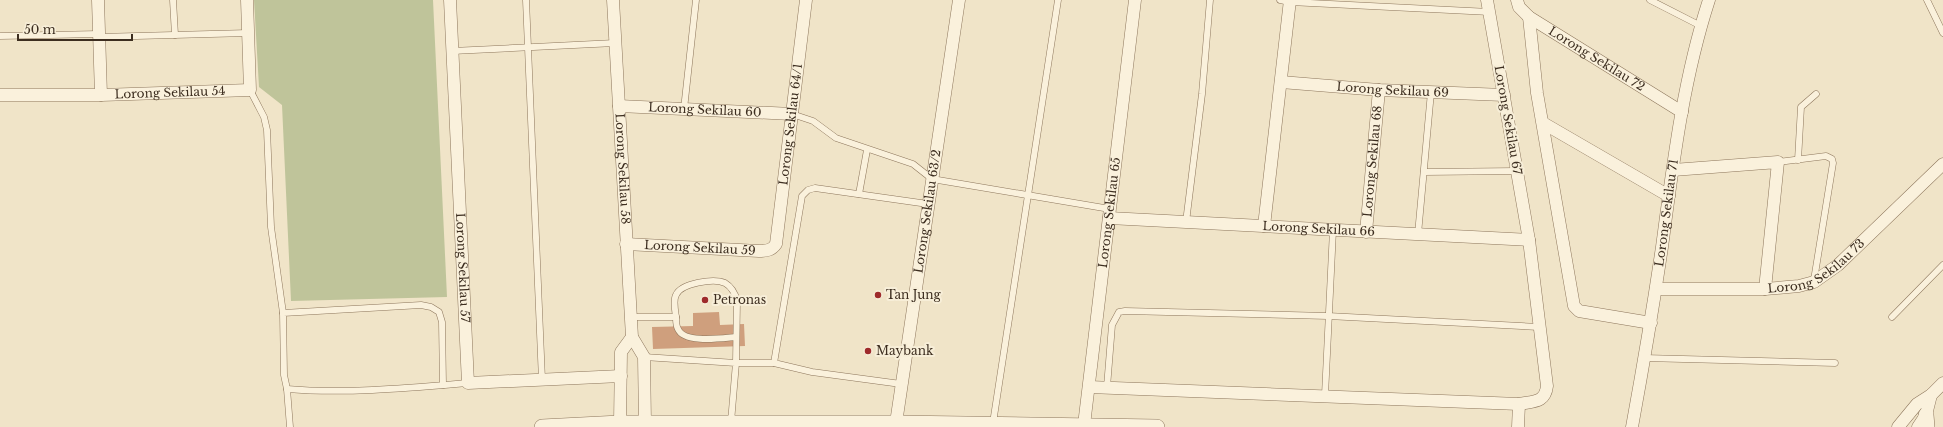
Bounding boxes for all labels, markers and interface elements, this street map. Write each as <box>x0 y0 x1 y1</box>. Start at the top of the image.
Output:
scale bar <box>18 16 132 42</box>
text: 50 m <box>24 22 56 37</box>
street label: Lorong Sekilau 72 <box>1546 23 1648 94</box>
street label: Lorong Sekilau 64/1 <box>775 63 805 186</box>
street label: Lorong Sekilau 67 <box>1491 64 1526 177</box>
street label: Lorong Sekilau 69 <box>1336 79 1449 100</box>
street label: Lorong Sekilau 54 <box>114 83 226 102</box>
street label: Lorong Sekilau 60 <box>648 99 762 120</box>
street label: Lorong Sekilau 68 <box>1359 105 1385 218</box>
street label: Lorong Sekilau 58 <box>612 113 634 225</box>
street label: Lorong Sekilau 63/2 <box>910 148 944 274</box>
street label: Lorong Sekilau 65 <box>1095 156 1123 269</box>
street label: Lorong Sekilau 71 <box>1651 158 1681 268</box>
street label: Lorong Sekilau 57 <box>453 212 473 324</box>
street label: Lorong Sekilau 66 <box>1262 218 1376 239</box>
street label: Lorong Sekilau 73 <box>1767 236 1867 296</box>
street label: Lorong Sekilau 59 <box>644 237 756 258</box>
place label: Tan Jung <box>886 287 942 302</box>
marker: Tan Jung <box>873 290 883 300</box>
place label: Petronas <box>713 292 766 307</box>
marker: Petronas <box>700 295 710 305</box>
place label: Maybank <box>876 343 934 358</box>
marker: Maybank <box>863 346 873 356</box>

